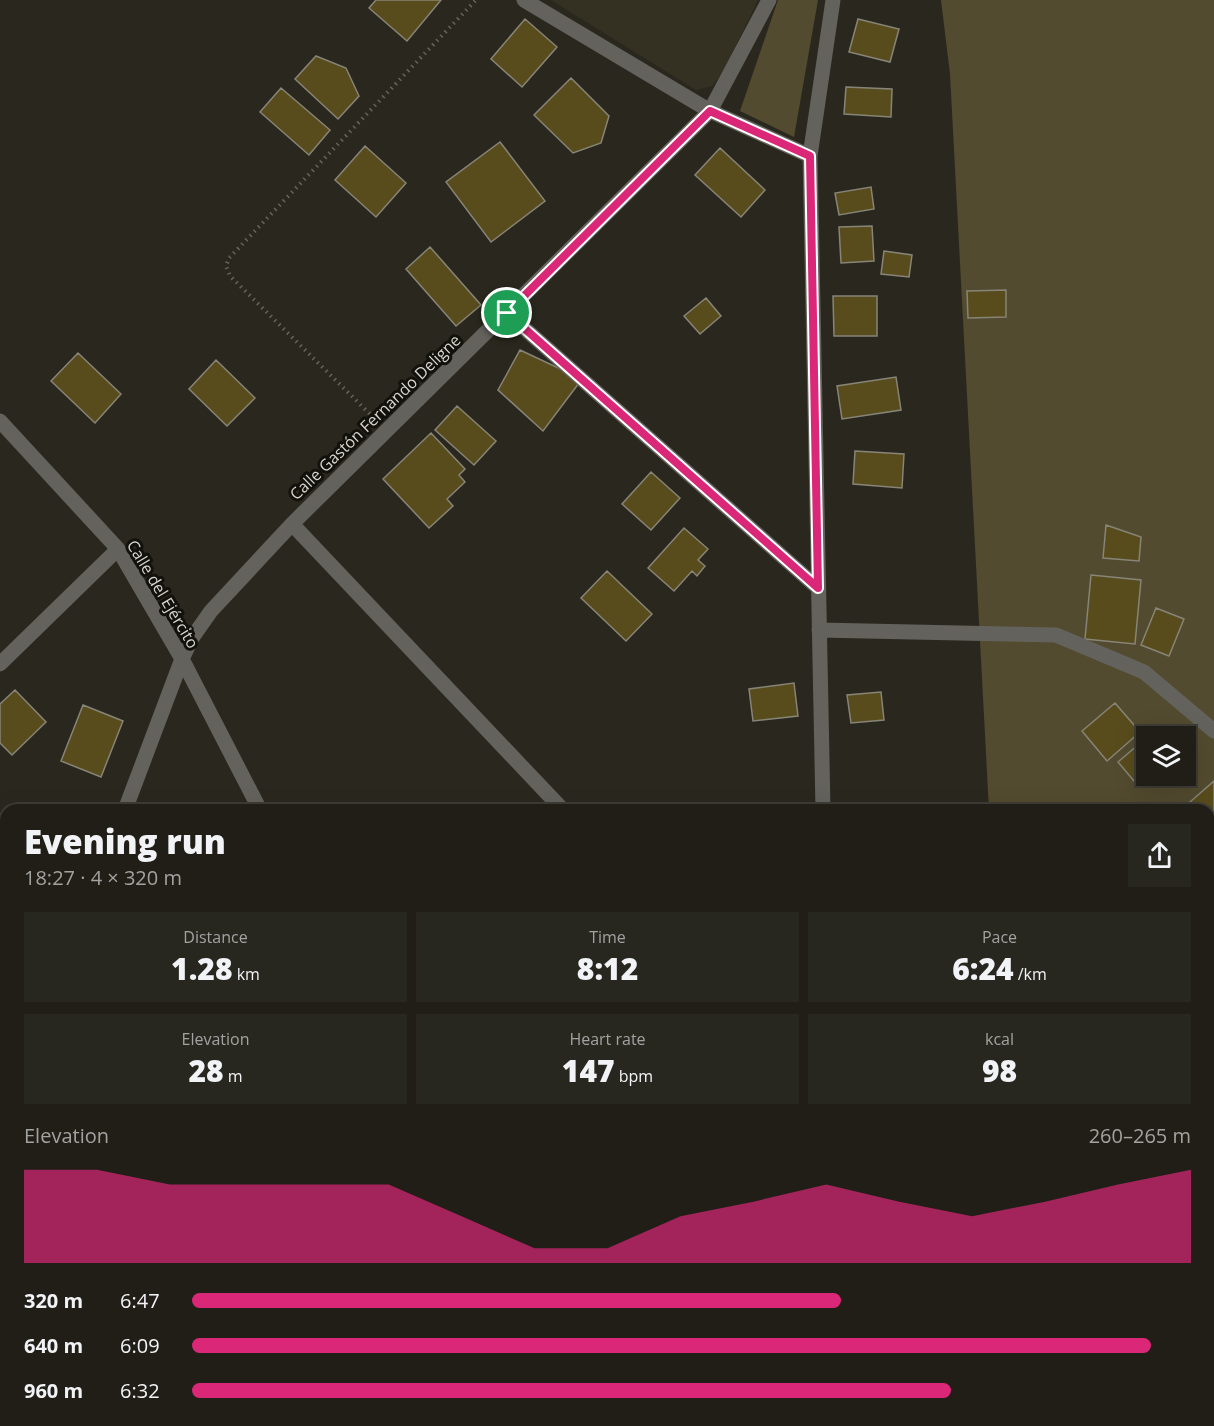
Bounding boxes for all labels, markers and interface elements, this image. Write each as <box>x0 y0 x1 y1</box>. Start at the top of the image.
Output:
pin <box>481 287 532 338</box>
icon: arrive <box>490 296 523 329</box>
street label: Calle Gastón Fernando Deligne <box>285 329 465 505</box>
street label: Calle del Ejército <box>122 536 204 652</box>
map controls <box>1136 726 1196 786</box>
button: layers <box>1136 726 1196 786</box>
text: Evening run <box>24 819 226 864</box>
button: share <box>1128 824 1191 887</box>
text: 18:27 · 4 × 320 m <box>24 864 182 891</box>
text: Distance <box>183 926 248 948</box>
text: Time <box>589 926 626 948</box>
text: Pace <box>982 926 1017 948</box>
text: 1.28 <box>171 948 233 989</box>
text: 8:12 <box>577 948 638 989</box>
text: 6:24 <box>952 948 1014 989</box>
text: km <box>233 963 260 985</box>
text: /km <box>1014 963 1047 985</box>
text: Elevation <box>182 1028 249 1050</box>
text: Heart rate <box>569 1028 646 1050</box>
text: kcal <box>985 1028 1014 1050</box>
text: 28 <box>188 1050 224 1091</box>
text: 147 <box>562 1050 615 1091</box>
text: 98 <box>982 1050 1017 1091</box>
text: m <box>224 1065 243 1087</box>
text: bpm <box>615 1065 653 1087</box>
text: Elevation <box>24 1122 109 1149</box>
text: 260–265 m <box>1089 1122 1191 1149</box>
text: 320 m <box>24 1287 83 1314</box>
text: 6:47 <box>120 1287 160 1314</box>
text: 640 m <box>24 1332 83 1359</box>
text: 6:09 <box>120 1332 160 1359</box>
text: 960 m <box>24 1377 83 1404</box>
text: 6:32 <box>120 1377 160 1404</box>

